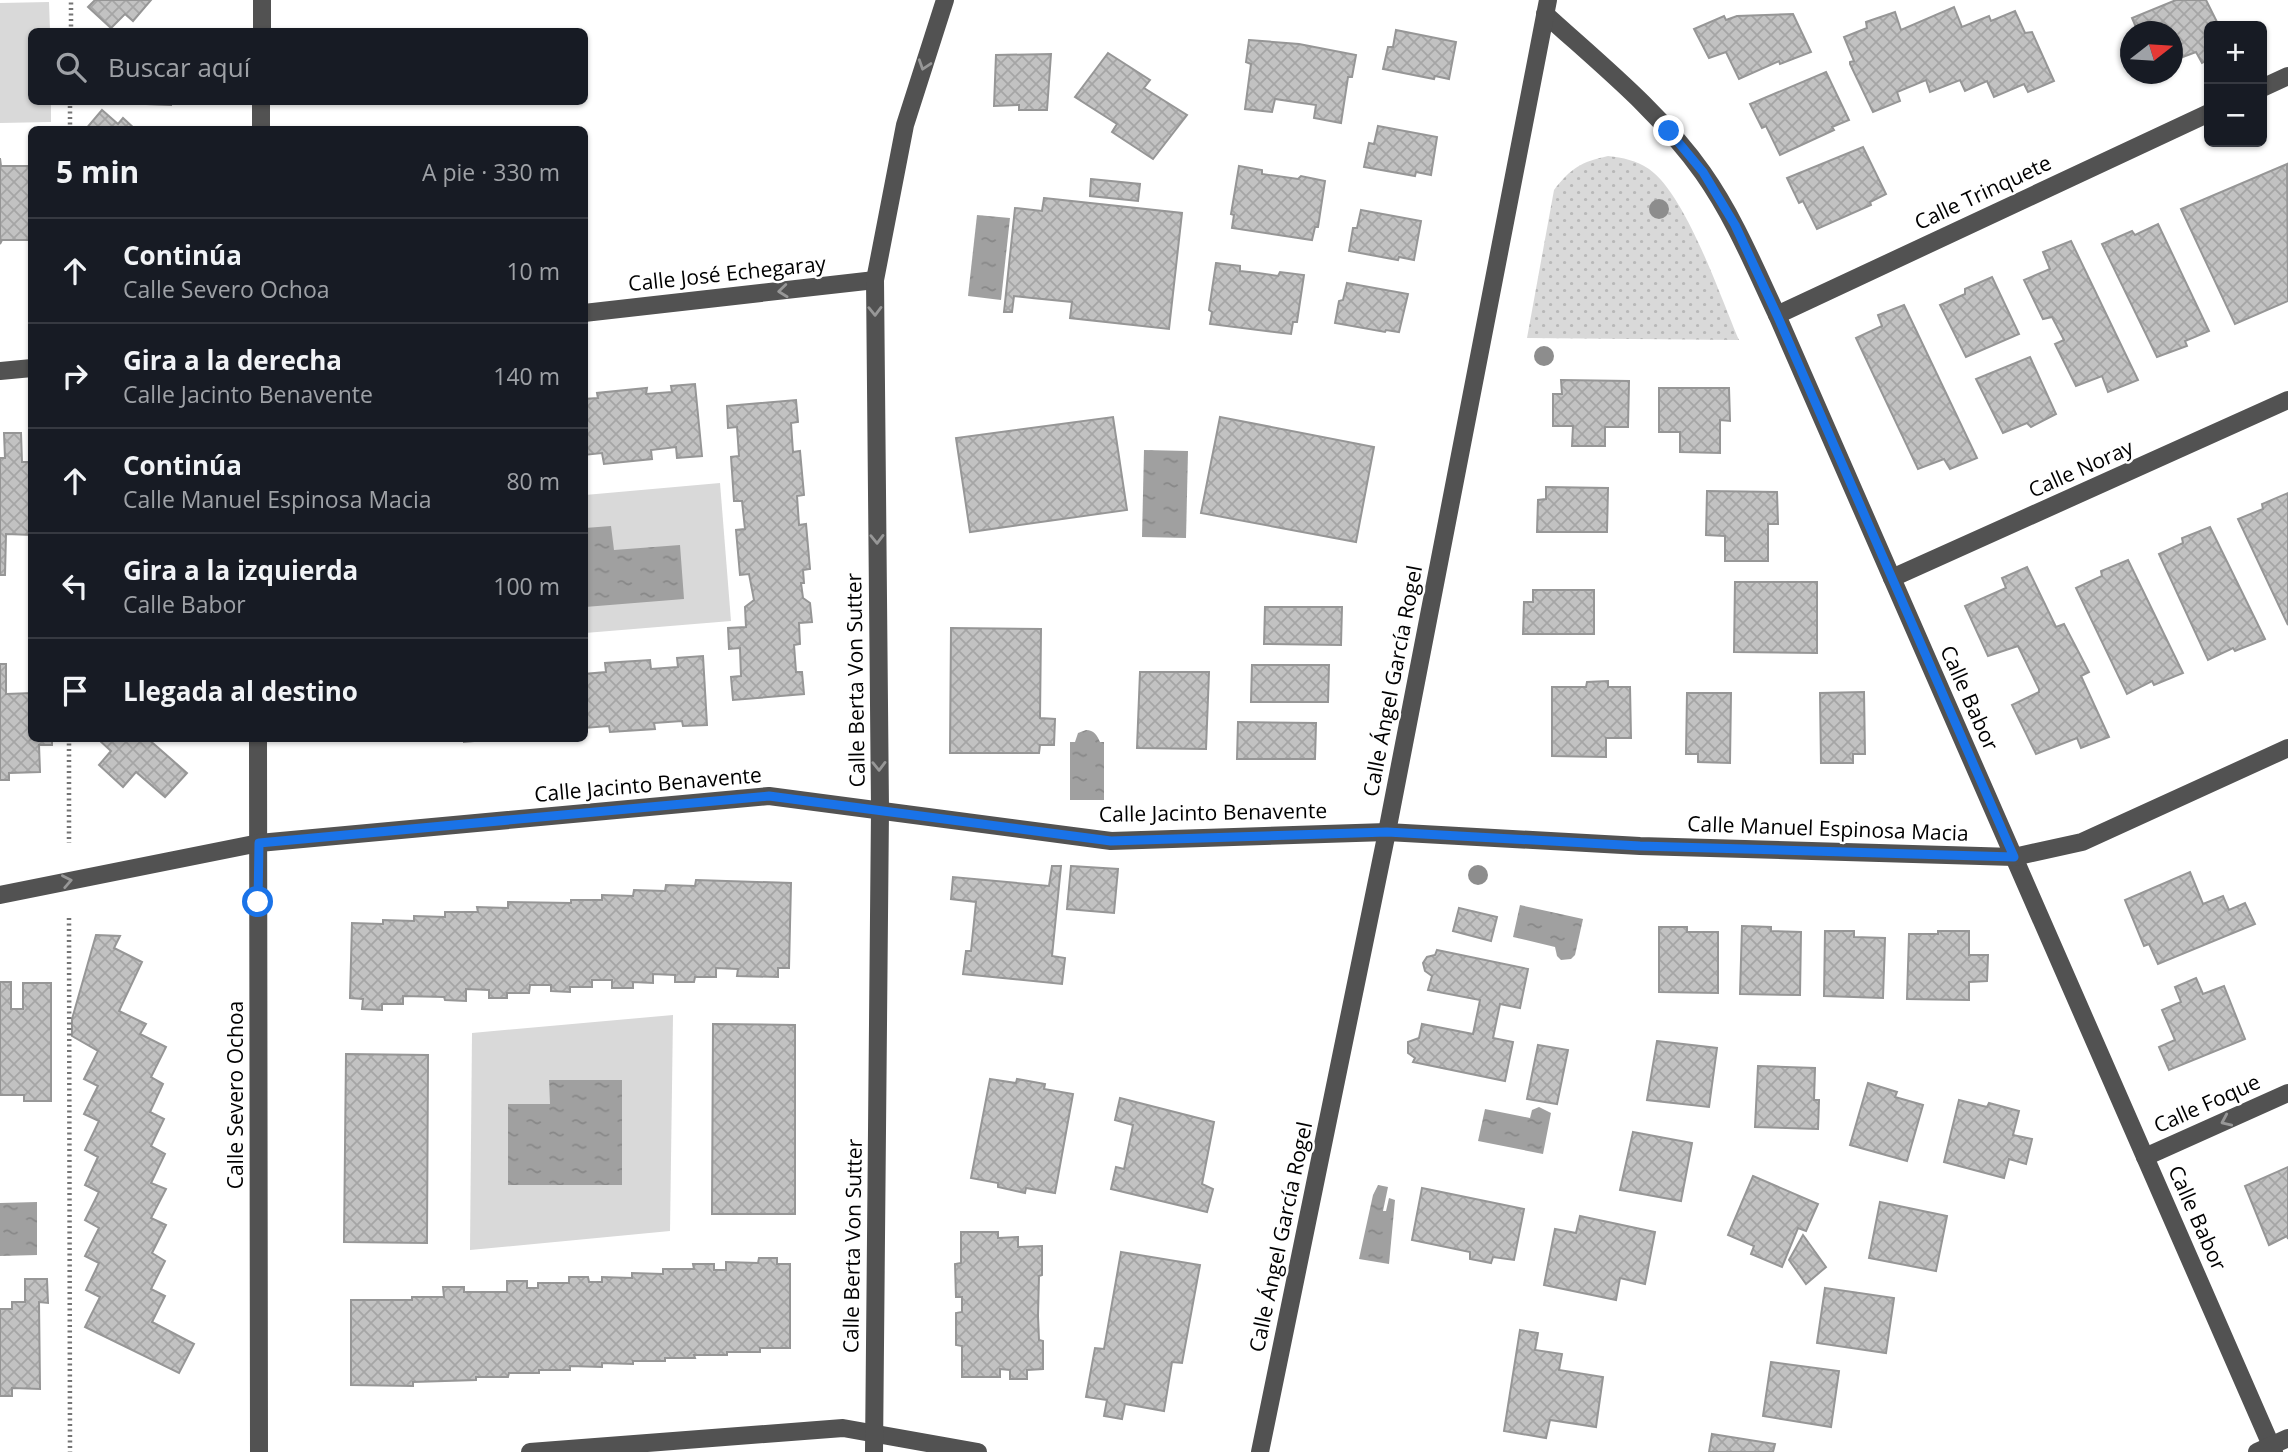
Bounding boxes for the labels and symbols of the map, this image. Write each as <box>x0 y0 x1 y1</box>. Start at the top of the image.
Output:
north arrow <box>2120 21 2183 84</box>
one-way arrow <box>918 58 932 71</box>
route end <box>1653 115 1684 146</box>
street label: Calle Trinquete <box>1910 148 2056 236</box>
street label: Calle José Echegaray <box>627 249 828 297</box>
one-way arrow <box>777 283 788 298</box>
one-way arrow <box>867 306 883 317</box>
street label: Calle Noray <box>2024 432 2138 504</box>
one-way arrow <box>869 534 885 544</box>
street label: Calle Ángel García Rogel <box>1356 563 1428 799</box>
street label: Calle Berta Von Sutter <box>839 572 871 788</box>
street label: Calle Babor <box>1934 641 2006 755</box>
street label: Calle Jacinto Benavente <box>533 760 763 808</box>
one-way arrow <box>871 761 887 772</box>
street label: Calle Jacinto Benavente <box>1099 796 1327 828</box>
street label: Calle Manuel Espinosa Macia <box>1687 809 1969 847</box>
one-way arrow <box>61 874 73 889</box>
route start <box>242 886 273 917</box>
street label: Calle Severo Ochoa <box>221 1001 249 1189</box>
street label: Calle Foque <box>2149 1067 2264 1139</box>
one-way arrow <box>2220 1113 2233 1127</box>
street label: Calle Ángel García Rogel <box>1242 1119 1318 1355</box>
street label: Calle Berta Von Sutter <box>836 1138 868 1353</box>
street label: Calle Babor <box>2162 1161 2234 1275</box>

